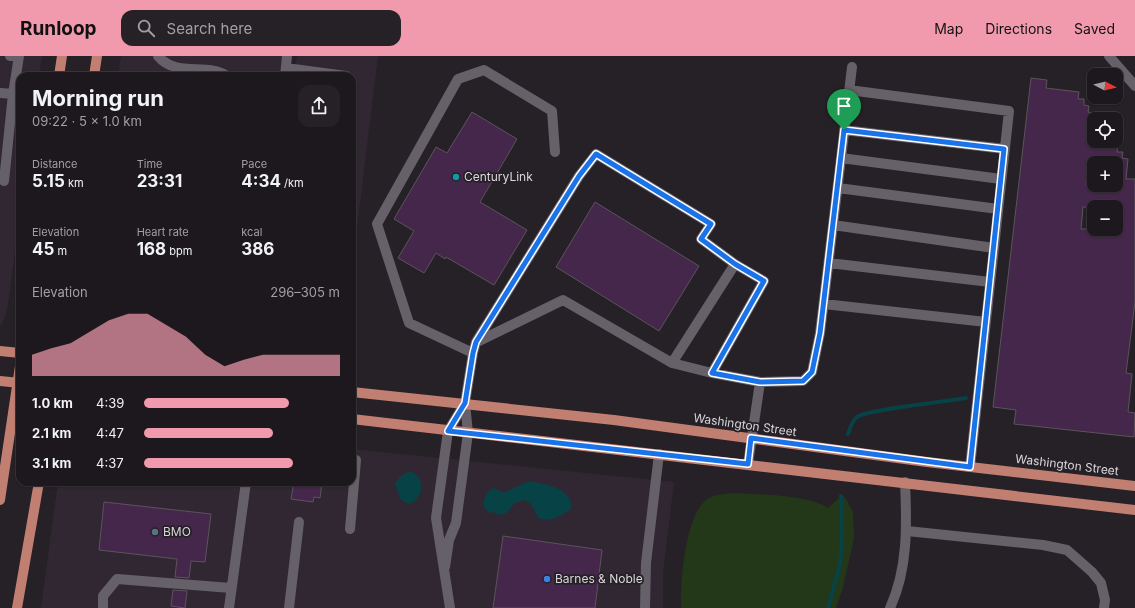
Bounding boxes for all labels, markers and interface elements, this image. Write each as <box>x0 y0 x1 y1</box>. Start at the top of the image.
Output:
search box <box>121 10 401 46</box>
text: Runloop <box>20 17 97 40</box>
icon: search <box>135 17 157 39</box>
text: Search here <box>167 19 252 38</box>
text: Map <box>934 20 963 37</box>
text: Directions <box>985 20 1052 37</box>
text: Saved <box>1074 20 1115 37</box>
north arrow <box>1087 68 1123 104</box>
map controls <box>1087 68 1123 236</box>
text: Morning run <box>32 85 164 111</box>
button: share <box>298 85 340 127</box>
pin <box>827 89 861 130</box>
icon: arrive <box>833 95 855 117</box>
button: locate <box>1087 112 1123 148</box>
text: 09:22 · 5 × 1.0 km <box>32 113 142 129</box>
button: + <box>1087 156 1123 192</box>
text: Distance <box>32 157 77 171</box>
text: Time <box>137 157 162 171</box>
text: Pace <box>241 157 267 171</box>
place label: CenturyLink <box>464 169 533 184</box>
text: 5.15 <box>32 171 65 191</box>
text: 23:31 <box>137 171 182 191</box>
text: 4:34 <box>241 171 281 191</box>
marker: CenturyLink <box>451 172 461 182</box>
text: km <box>65 176 84 190</box>
text: /km <box>281 176 304 190</box>
button: − <box>1087 200 1123 236</box>
text: Elevation <box>32 225 79 239</box>
text: Heart rate <box>137 225 189 239</box>
text: kcal <box>241 225 262 239</box>
text: 45 <box>32 239 54 259</box>
text: 168 <box>137 239 166 259</box>
text: 386 <box>241 239 274 259</box>
text: m <box>54 244 67 258</box>
text: bpm <box>166 244 192 258</box>
text: Elevation <box>32 284 88 300</box>
text: 296–305 m <box>270 284 340 300</box>
text: 1.0 km <box>32 395 73 411</box>
text: 4:39 <box>96 395 124 411</box>
street label: Washington Street <box>692 410 798 439</box>
text: 2.1 km <box>32 425 71 441</box>
text: 4:47 <box>96 425 124 441</box>
street label: Washington Street <box>1014 451 1120 478</box>
text: 3.1 km <box>32 455 71 471</box>
text: 4:37 <box>96 455 124 471</box>
place label: BMO <box>163 524 191 539</box>
marker: BMO <box>150 527 160 537</box>
place label: Barnes & Noble <box>555 571 643 586</box>
marker: Barnes & Noble <box>542 574 552 584</box>

